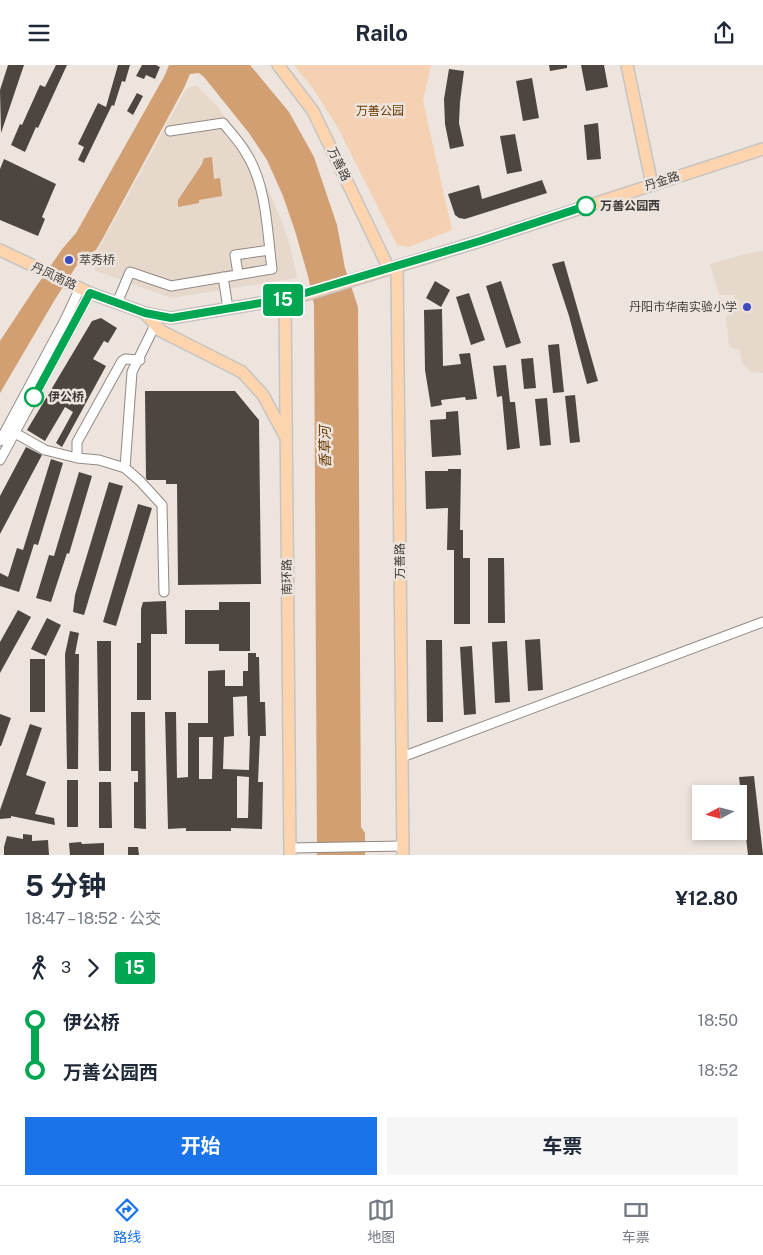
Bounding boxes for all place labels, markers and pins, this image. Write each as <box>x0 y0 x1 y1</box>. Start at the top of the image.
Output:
marker: 万善公园西 <box>576 196 596 216</box>
place label: 万善公园西 <box>600 199 660 213</box>
place label: 萃秀桥 <box>79 253 115 267</box>
marker: 萃秀桥 <box>63 254 75 266</box>
place label: 丹阳市华南实验小学 <box>629 300 737 314</box>
marker: 丹阳市华南实验小学 <box>741 301 753 313</box>
marker: 伊公桥 <box>24 387 44 407</box>
place label: 伊公桥 <box>48 390 84 404</box>

